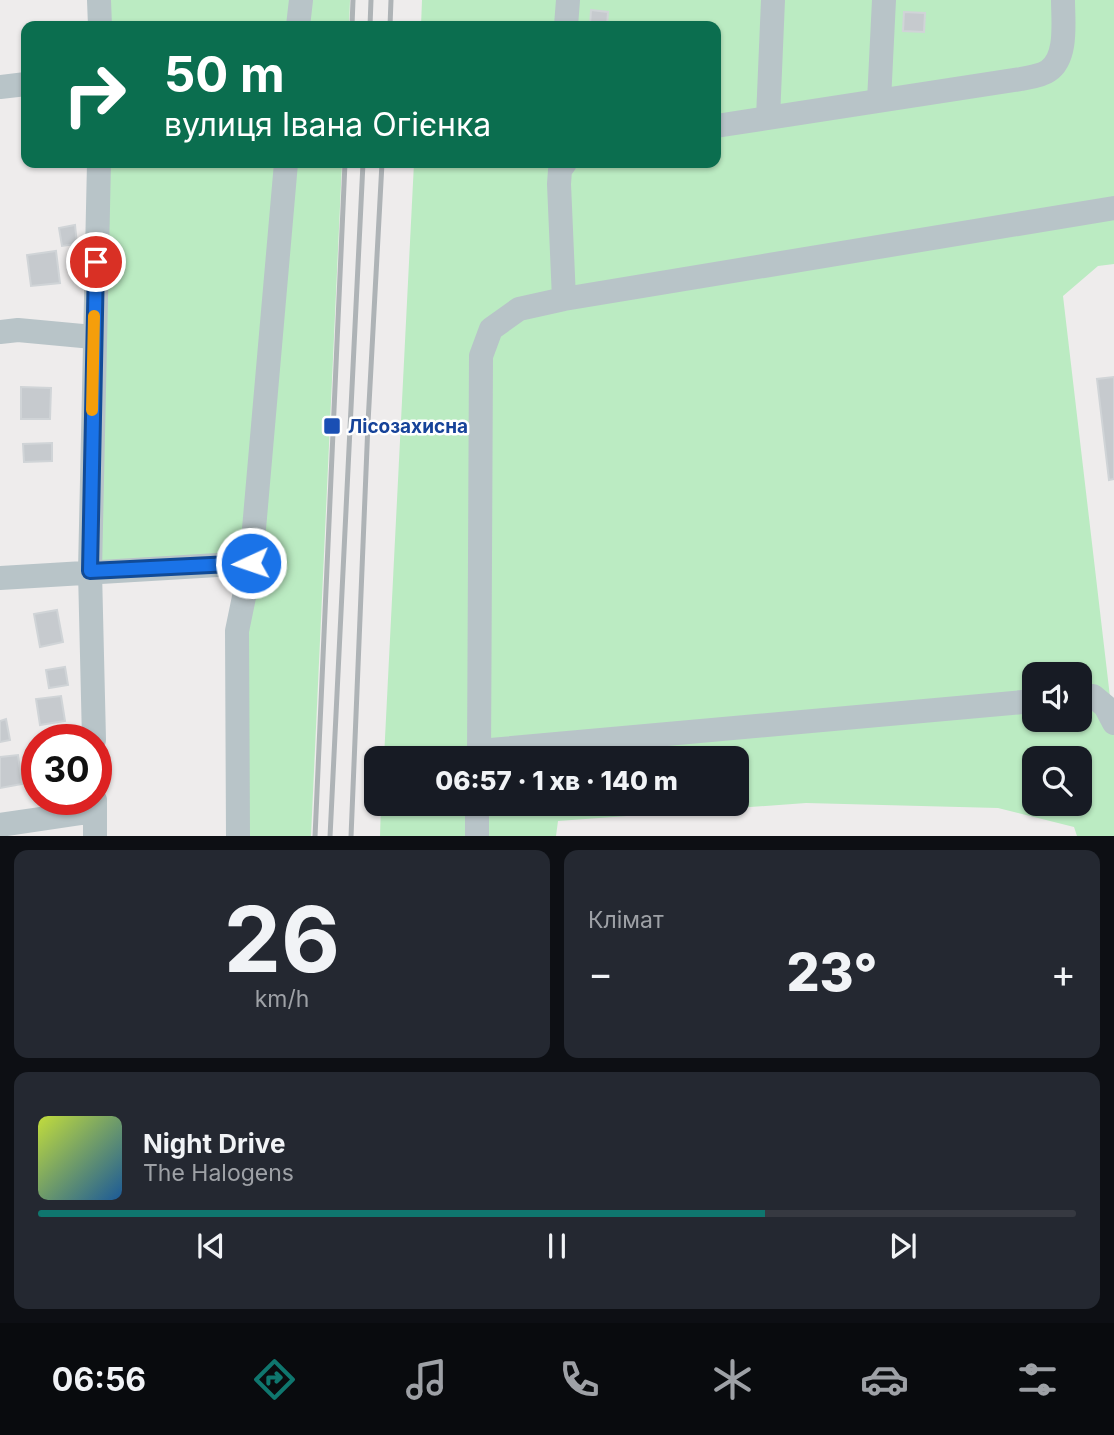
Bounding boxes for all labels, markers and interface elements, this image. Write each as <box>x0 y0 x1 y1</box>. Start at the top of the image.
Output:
text: 50 m <box>164 45 285 104</box>
icon: right <box>49 49 140 140</box>
text: вулиця Івана Огієнка <box>164 105 491 144</box>
pin <box>66 232 126 292</box>
icon: arrive <box>77 243 115 281</box>
place label: Лісозахисна <box>348 415 468 438</box>
marker: Лісозахисна <box>322 416 342 436</box>
position arrow <box>214 526 288 600</box>
map controls <box>1022 662 1092 816</box>
button: sound <box>1022 662 1092 732</box>
speed limit sign: 30 <box>21 724 112 815</box>
button: search <box>1022 746 1092 816</box>
text: 06:57 · 1 хв · 140 m <box>435 765 678 796</box>
text: 26 <box>224 884 340 994</box>
text: Клімат <box>588 906 664 934</box>
text: 23° <box>786 941 878 1004</box>
text: − <box>588 950 613 996</box>
text: + <box>1051 950 1076 996</box>
text: km/h <box>255 985 309 1013</box>
text: Night Drive <box>143 1128 285 1159</box>
text: The Halogens <box>143 1159 294 1187</box>
icon: previous <box>192 1227 230 1265</box>
icon: pause <box>538 1227 576 1265</box>
icon: next <box>884 1227 922 1265</box>
icon: directions <box>250 1355 299 1404</box>
icon: music <box>402 1355 451 1404</box>
icon: phone <box>555 1355 604 1404</box>
icon: climate <box>708 1355 757 1404</box>
icon: car <box>860 1355 909 1404</box>
icon: filters <box>1013 1355 1062 1404</box>
text: 06:56 <box>52 1360 146 1399</box>

